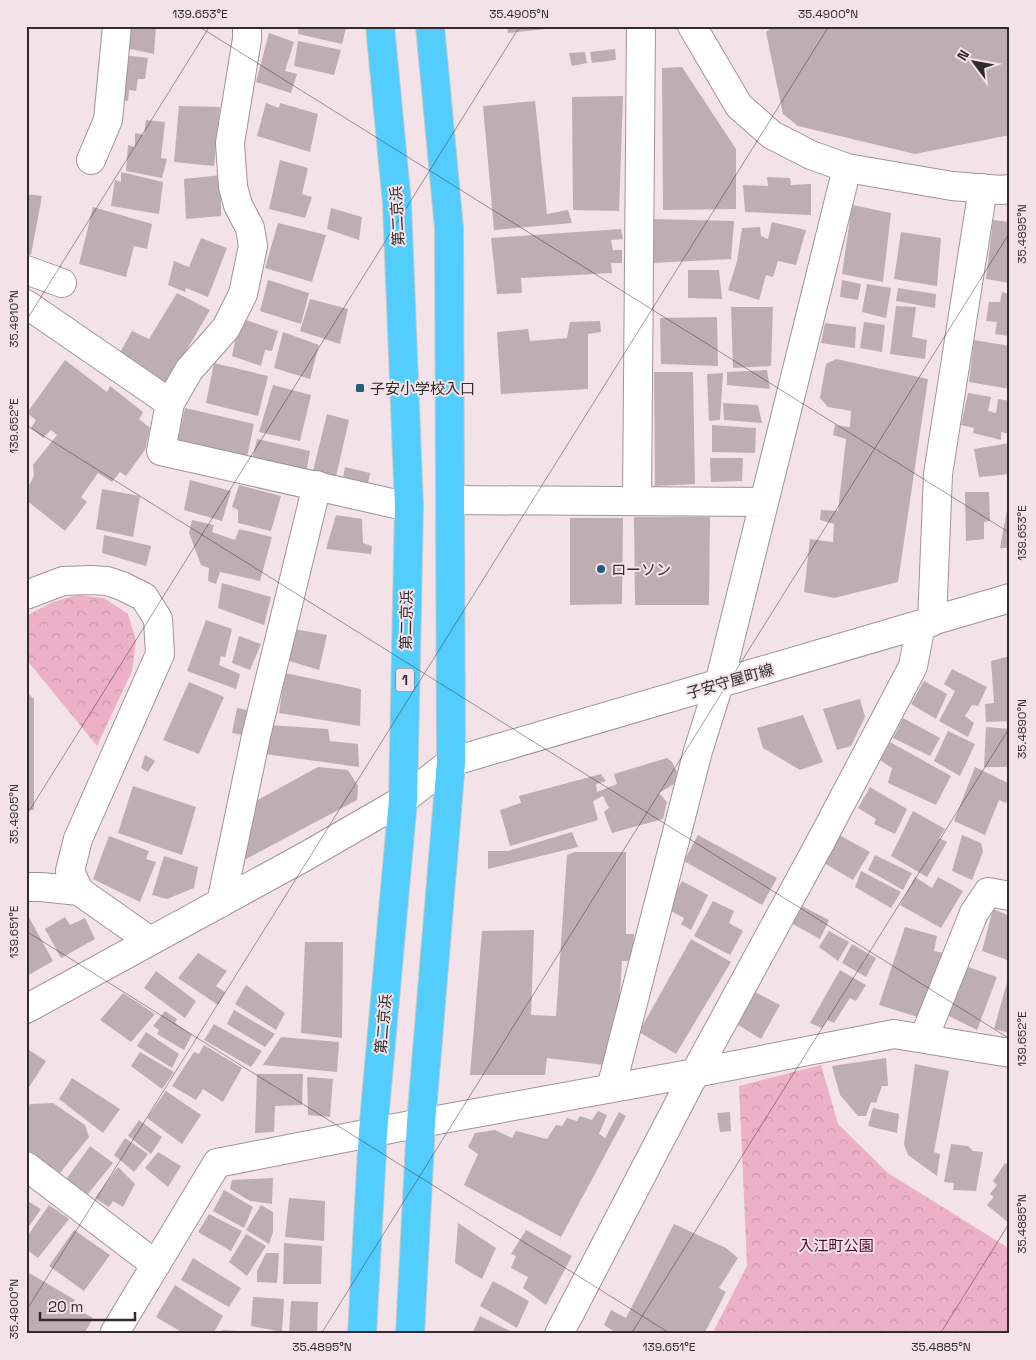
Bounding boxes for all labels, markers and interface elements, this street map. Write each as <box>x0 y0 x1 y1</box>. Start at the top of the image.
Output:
text: 139.653°E <box>172 6 228 22</box>
text: 35.4905°N <box>489 6 549 22</box>
text: 35.4900°N <box>798 6 858 22</box>
north arrow <box>948 38 998 88</box>
text: N <box>953 46 973 64</box>
street label: 第二京浜 <box>386 186 408 246</box>
text: 35.4895°N <box>1014 204 1030 264</box>
text: 35.4910°N <box>6 290 22 348</box>
place label: 子安小学校入口 <box>370 379 475 398</box>
marker: 子安小学校入口 <box>354 382 366 394</box>
text: 139.652°E <box>6 398 22 454</box>
text: 139.653°E <box>1014 505 1030 561</box>
place label: ローソン <box>611 560 671 579</box>
marker: ローソン <box>595 563 607 575</box>
street label: 第二京浜 <box>396 590 416 650</box>
street label: 子安守屋町線 <box>684 659 776 703</box>
road number: 1 <box>396 668 414 692</box>
text: 35.4890°N <box>1014 699 1030 759</box>
text: 35.4905°N <box>6 784 22 844</box>
text: 139.651°E <box>6 905 22 959</box>
street label: 第二京浜 <box>371 993 395 1055</box>
text: 139.652°E <box>1014 1011 1030 1067</box>
text: 35.4885°N <box>1014 1194 1030 1254</box>
park label: 入江町公園 <box>798 1236 874 1255</box>
text: 35.4900°N <box>6 1279 22 1339</box>
scale bar <box>40 1290 135 1322</box>
text: 20 m <box>48 1297 83 1316</box>
text: 35.4895°N <box>292 1339 352 1355</box>
text: 139.651°E <box>642 1339 696 1355</box>
text: 35.4885°N <box>911 1339 971 1355</box>

